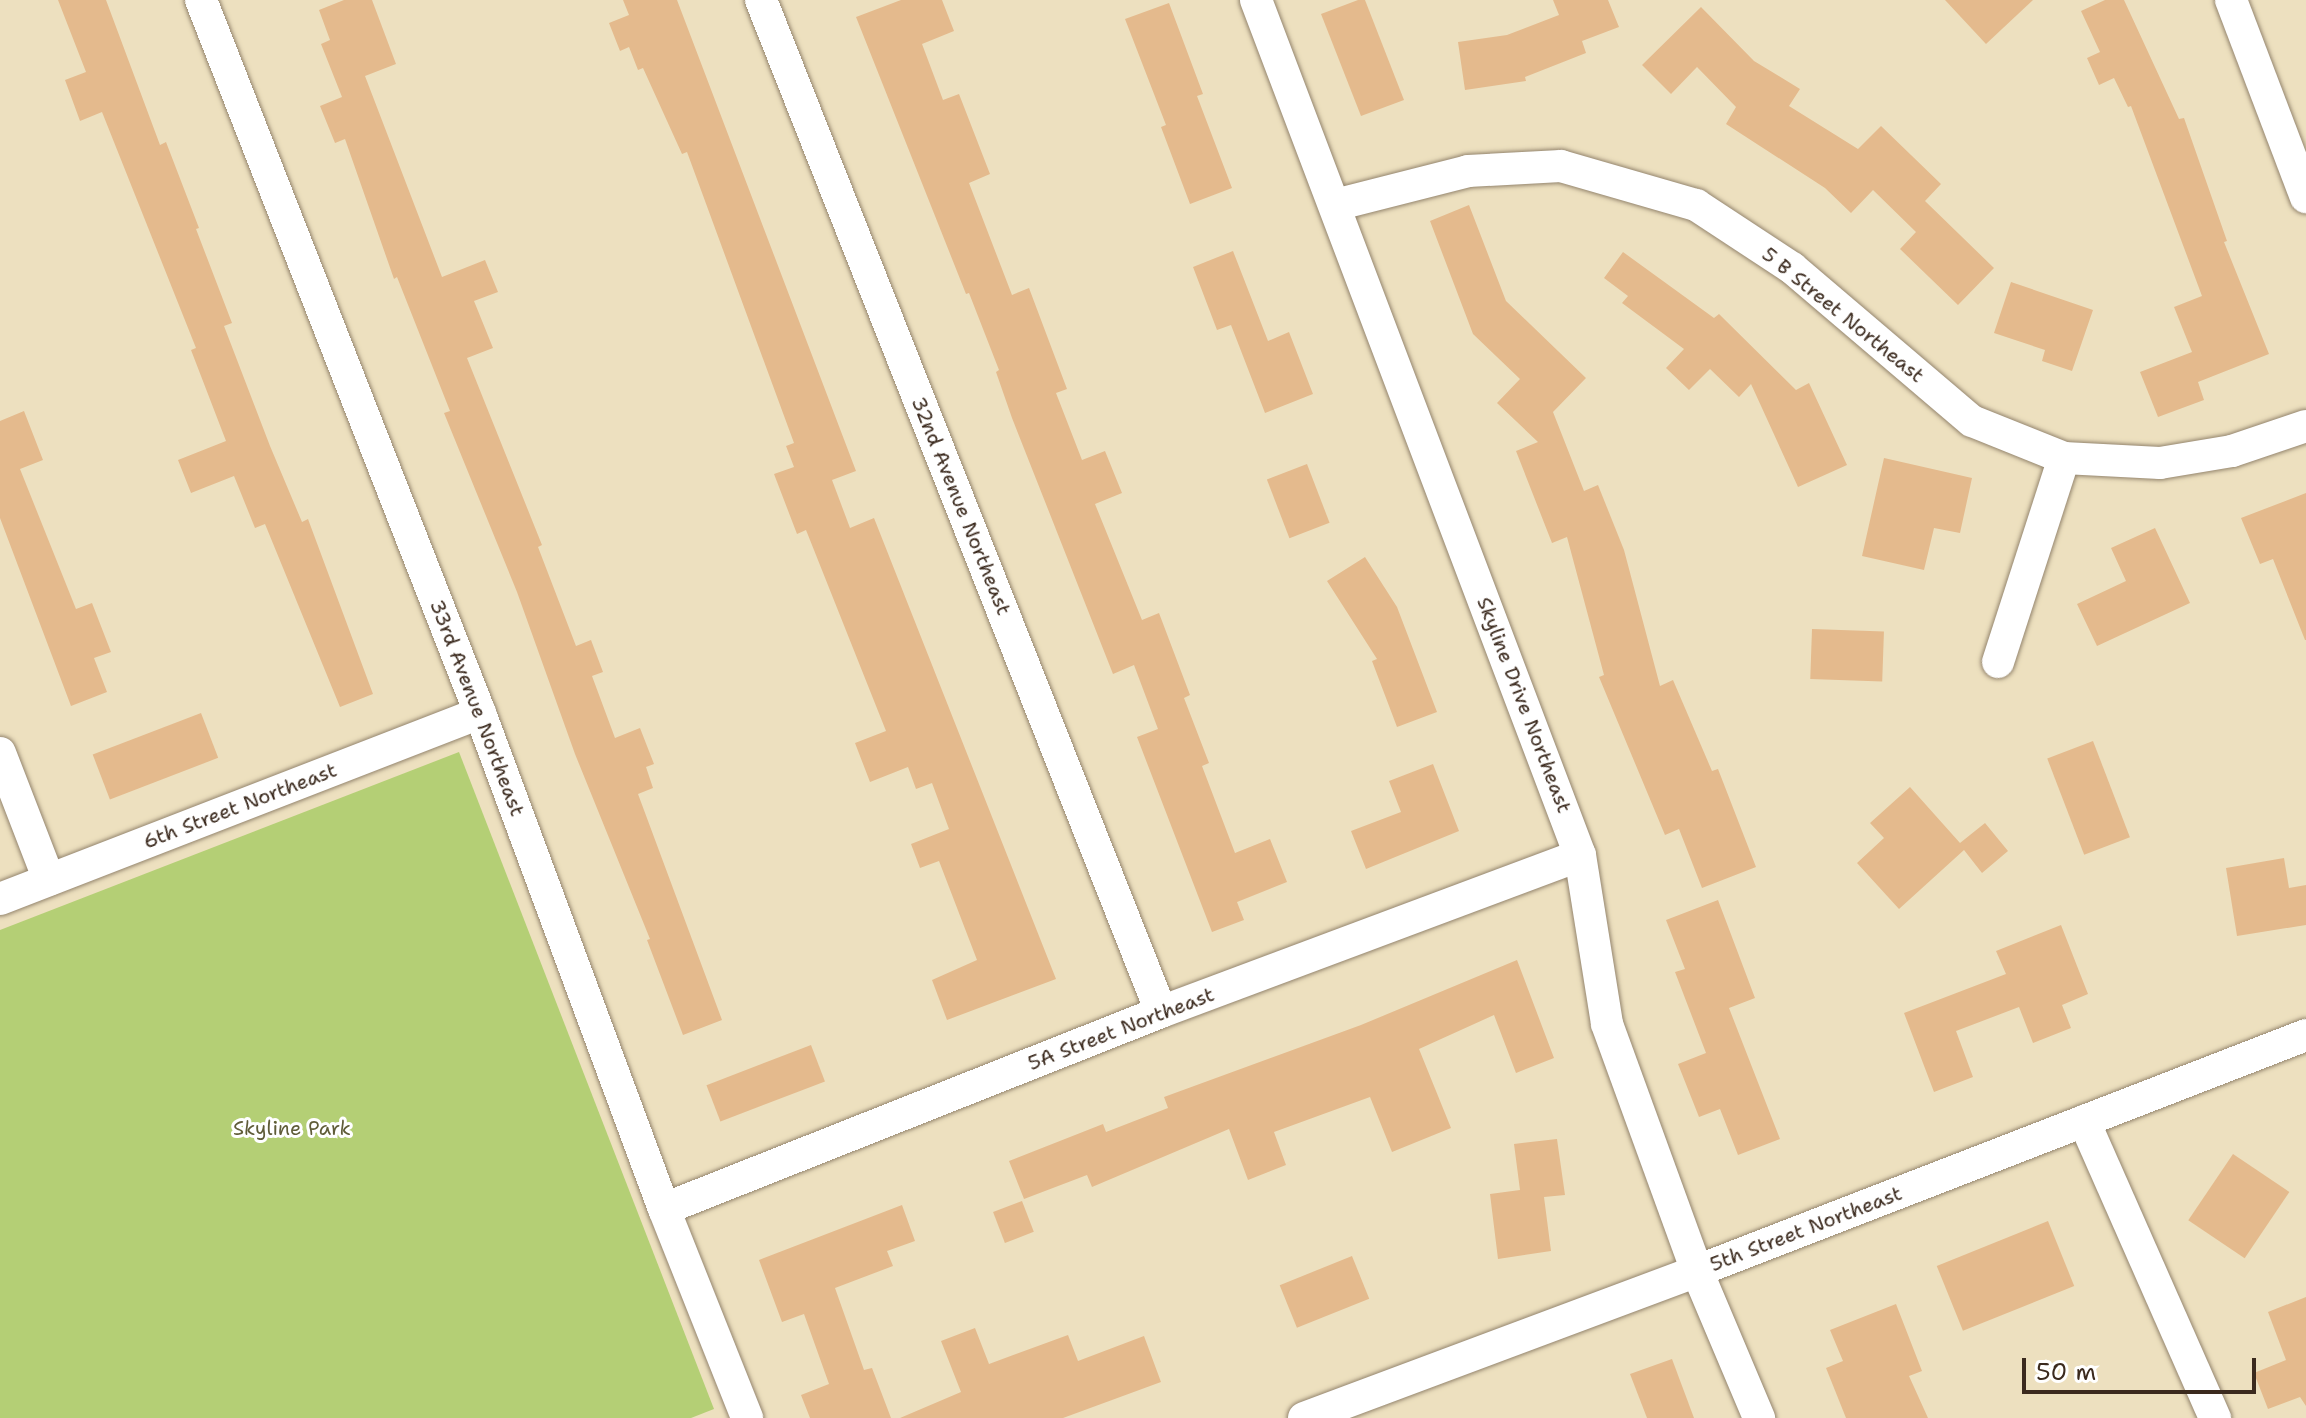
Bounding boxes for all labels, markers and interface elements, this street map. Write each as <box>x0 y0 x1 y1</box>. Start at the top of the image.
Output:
street label: 5 B Street Northeast <box>1757 242 1929 388</box>
street label: 32nd Avenue Northeast <box>906 393 1016 619</box>
street label: Skyline Drive Northeast <box>1472 594 1576 816</box>
street label: 33rd Avenue Northeast <box>425 596 529 820</box>
street label: 6th Street Northeast <box>140 758 340 854</box>
street label: 5A Street Northeast <box>1025 982 1217 1076</box>
park label: Skyline Park <box>233 1116 351 1140</box>
street label: 5th Street Northeast <box>1707 1181 1905 1277</box>
scale bar <box>2026 1342 2260 1392</box>
text: 50 m <box>2036 1356 2096 1388</box>

